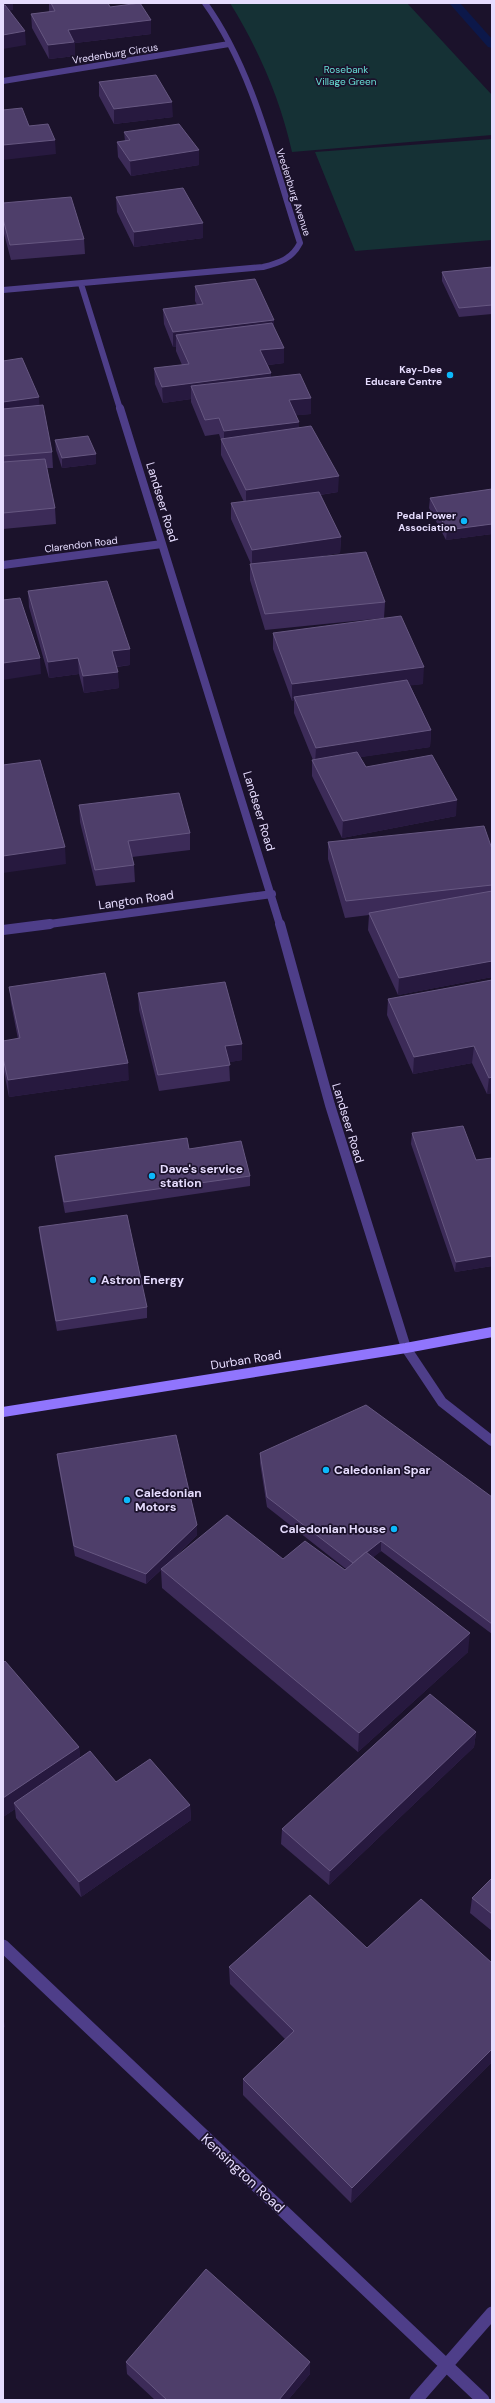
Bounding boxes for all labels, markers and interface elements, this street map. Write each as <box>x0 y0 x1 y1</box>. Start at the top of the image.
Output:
street label: Vredenburg Circus <box>71 40 159 67</box>
park label: Rosebank Village Green <box>316 63 377 88</box>
street label: Vredenburg Avenue <box>273 147 314 238</box>
place label: Kay-Dee Educare Centre <box>365 363 442 388</box>
marker: Kay-Dee Educare Centre <box>445 370 455 380</box>
street label: Landseer Road <box>142 460 182 544</box>
place label: Pedal Power Association <box>397 509 456 534</box>
marker: Pedal Power Association <box>459 516 469 526</box>
street label: Clarendon Road <box>44 534 118 555</box>
street label: Landseer Road <box>239 769 279 853</box>
street label: Langton Road <box>97 887 175 913</box>
street label: Landseer Road <box>328 1081 368 1165</box>
place label: Dave's service station <box>160 1161 243 1191</box>
marker: Dave's service station <box>147 1171 157 1181</box>
place label: Astron Energy <box>101 1272 185 1288</box>
marker: Astron Energy <box>88 1275 98 1285</box>
street label: Durban Road <box>209 1346 283 1374</box>
place label: Caledonian Spar <box>334 1462 431 1478</box>
marker: Caledonian Spar <box>321 1465 331 1475</box>
place label: Caledonian Motors <box>135 1485 202 1515</box>
marker: Caledonian Motors <box>122 1495 132 1505</box>
place label: Caledonian House <box>280 1521 386 1537</box>
marker: Caledonian House <box>389 1524 399 1534</box>
street label: Kensington Road <box>197 2130 289 2216</box>

